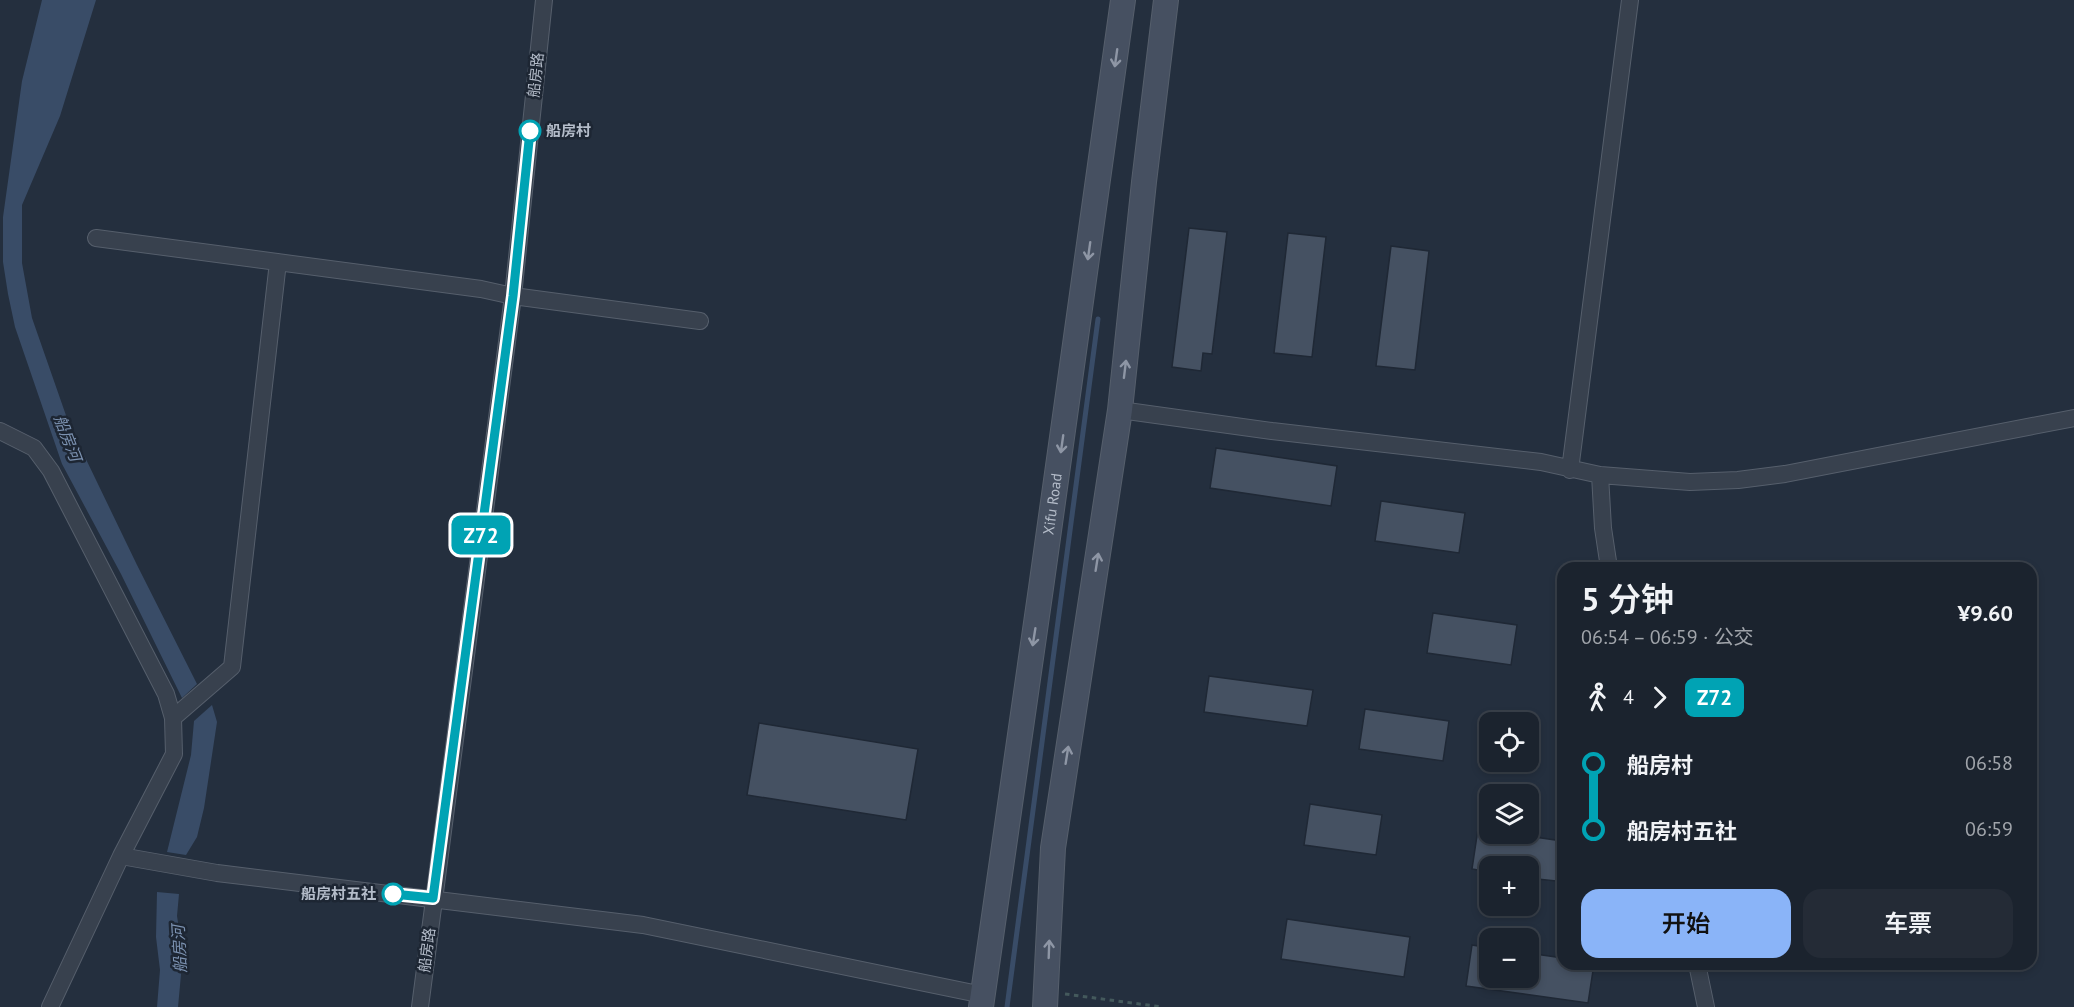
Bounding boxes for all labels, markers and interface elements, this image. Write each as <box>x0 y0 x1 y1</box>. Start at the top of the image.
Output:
one-way arrow <box>1110 48 1121 67</box>
street label: 船房路 <box>524 52 547 98</box>
marker: 船房村 <box>519 120 541 142</box>
place label: 船房村 <box>546 121 591 140</box>
one-way arrow <box>1083 241 1094 261</box>
one-way arrow <box>1119 360 1130 379</box>
water label: 船房河 <box>50 412 87 467</box>
one-way arrow <box>1056 434 1067 454</box>
street label: Xifu Road <box>1039 472 1066 536</box>
line badge: Z72 <box>446 516 516 554</box>
text: Z72 <box>463 522 499 549</box>
one-way arrow <box>1091 553 1102 572</box>
text: 5 分钟 <box>1581 577 1674 620</box>
text: ¥9.60 <box>1958 599 2013 627</box>
text: 06:54 – 06:59 · 公交 <box>1581 624 1754 650</box>
one-way arrow <box>1029 627 1040 647</box>
icon: walk <box>1581 681 1614 714</box>
icon: forward <box>1643 681 1676 714</box>
text: 4 <box>1623 684 1634 710</box>
text: Z72 <box>1697 684 1732 711</box>
map controls <box>1479 712 1539 988</box>
button: locate <box>1479 712 1539 772</box>
one-way arrow <box>1062 745 1073 765</box>
text: 06:58 <box>1965 750 2013 776</box>
text: 船房村 <box>1627 751 1693 779</box>
button: layers <box>1479 784 1539 844</box>
text: 06:59 <box>1965 816 2013 842</box>
text: 船房村五社 <box>1627 817 1737 845</box>
button: + <box>1479 856 1539 916</box>
marker: 船房村五社 <box>382 883 404 905</box>
place label: 船房村五社 <box>301 884 376 903</box>
button: 开始 <box>1581 889 1791 958</box>
button: 车票 <box>1803 889 2013 958</box>
water label: 船房河 <box>168 922 190 973</box>
street label: 船房路 <box>414 926 439 973</box>
button: − <box>1479 928 1539 988</box>
one-way arrow <box>1043 939 1054 959</box>

